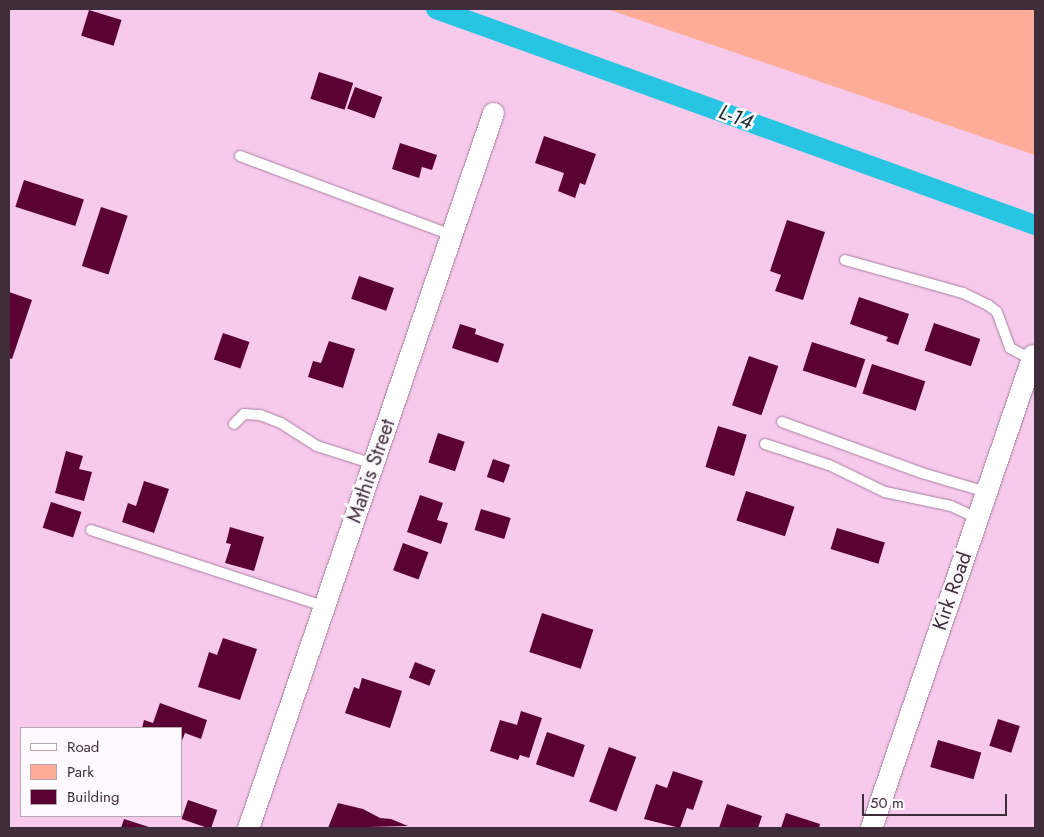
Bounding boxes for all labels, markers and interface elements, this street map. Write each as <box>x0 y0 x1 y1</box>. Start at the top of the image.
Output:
water label: L-14 <box>715 99 757 135</box>
street label: Mathis Street <box>342 416 400 526</box>
street label: Kirk Road <box>927 549 977 633</box>
legend <box>20 727 182 817</box>
text: Road <box>67 736 99 758</box>
text: Park <box>67 761 94 783</box>
scale bar <box>864 784 1009 816</box>
text: Building <box>67 786 119 808</box>
text: 50 m <box>870 792 904 814</box>

